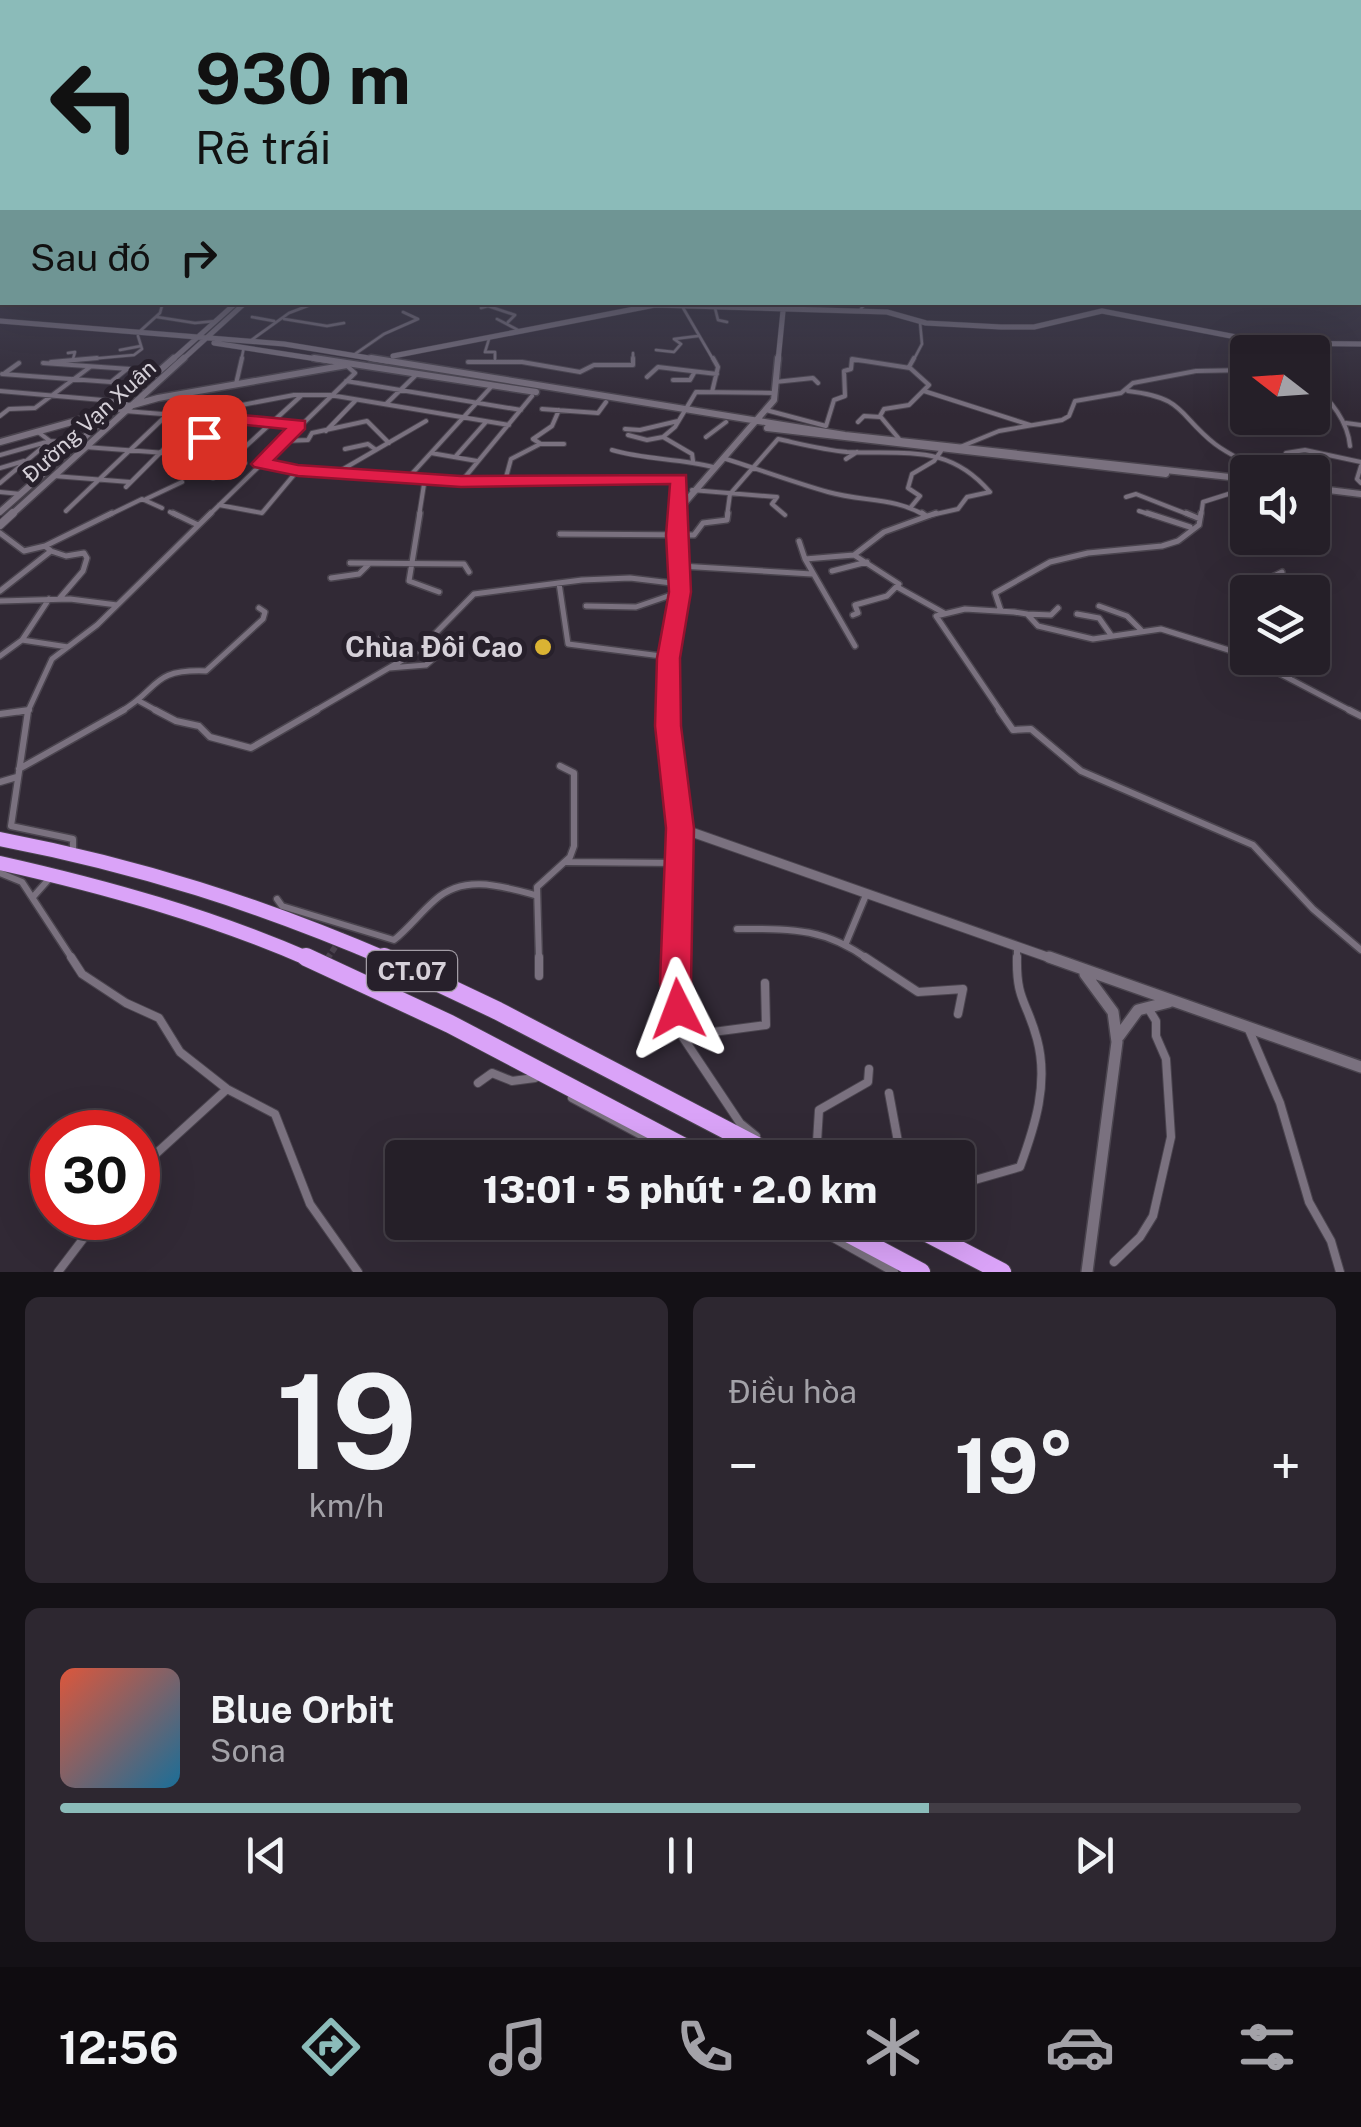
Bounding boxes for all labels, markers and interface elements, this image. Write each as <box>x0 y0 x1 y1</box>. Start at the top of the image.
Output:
text: 930 m <box>195 37 411 120</box>
icon: left <box>30 40 160 170</box>
text: Rẽ trái <box>195 121 331 174</box>
icon: right <box>171 230 226 285</box>
text: Sau đó <box>30 235 151 280</box>
north arrow <box>1230 335 1330 435</box>
map controls <box>1230 335 1330 675</box>
street label: Đường Vạn Xuân <box>17 354 161 488</box>
pin <box>162 395 247 480</box>
icon: arrive <box>177 410 232 465</box>
button: sound <box>1230 455 1330 555</box>
button: layers <box>1230 575 1330 675</box>
place label: Chùa Đôi Cao <box>345 630 523 663</box>
marker: Chùa Đôi Cao <box>532 636 554 658</box>
road number: CT.07 <box>367 951 457 991</box>
position arrow <box>626 957 730 1061</box>
speed limit sign: 30 <box>30 1110 160 1240</box>
text: 13:01 · 5 phút · 2.0 km <box>483 1167 877 1212</box>
text: 19 <box>276 1346 417 1498</box>
text: Điều hòa <box>728 1373 857 1410</box>
text: 19° <box>955 1422 1074 1510</box>
text: − <box>728 1434 759 1498</box>
text: + <box>1271 1434 1301 1498</box>
text: km/h <box>309 1487 384 1524</box>
text: Blue Orbit <box>210 1687 394 1732</box>
text: Sona <box>210 1732 286 1769</box>
icon: previous <box>239 1828 294 1883</box>
icon: pause <box>653 1828 708 1883</box>
icon: next <box>1067 1828 1122 1883</box>
icon: directions <box>296 2012 366 2082</box>
icon: music <box>483 2012 553 2082</box>
icon: phone <box>670 2012 740 2082</box>
icon: climate <box>858 2012 928 2082</box>
icon: car <box>1045 2012 1115 2082</box>
icon: filters <box>1232 2012 1302 2082</box>
text: 12:56 <box>59 2021 179 2074</box>

